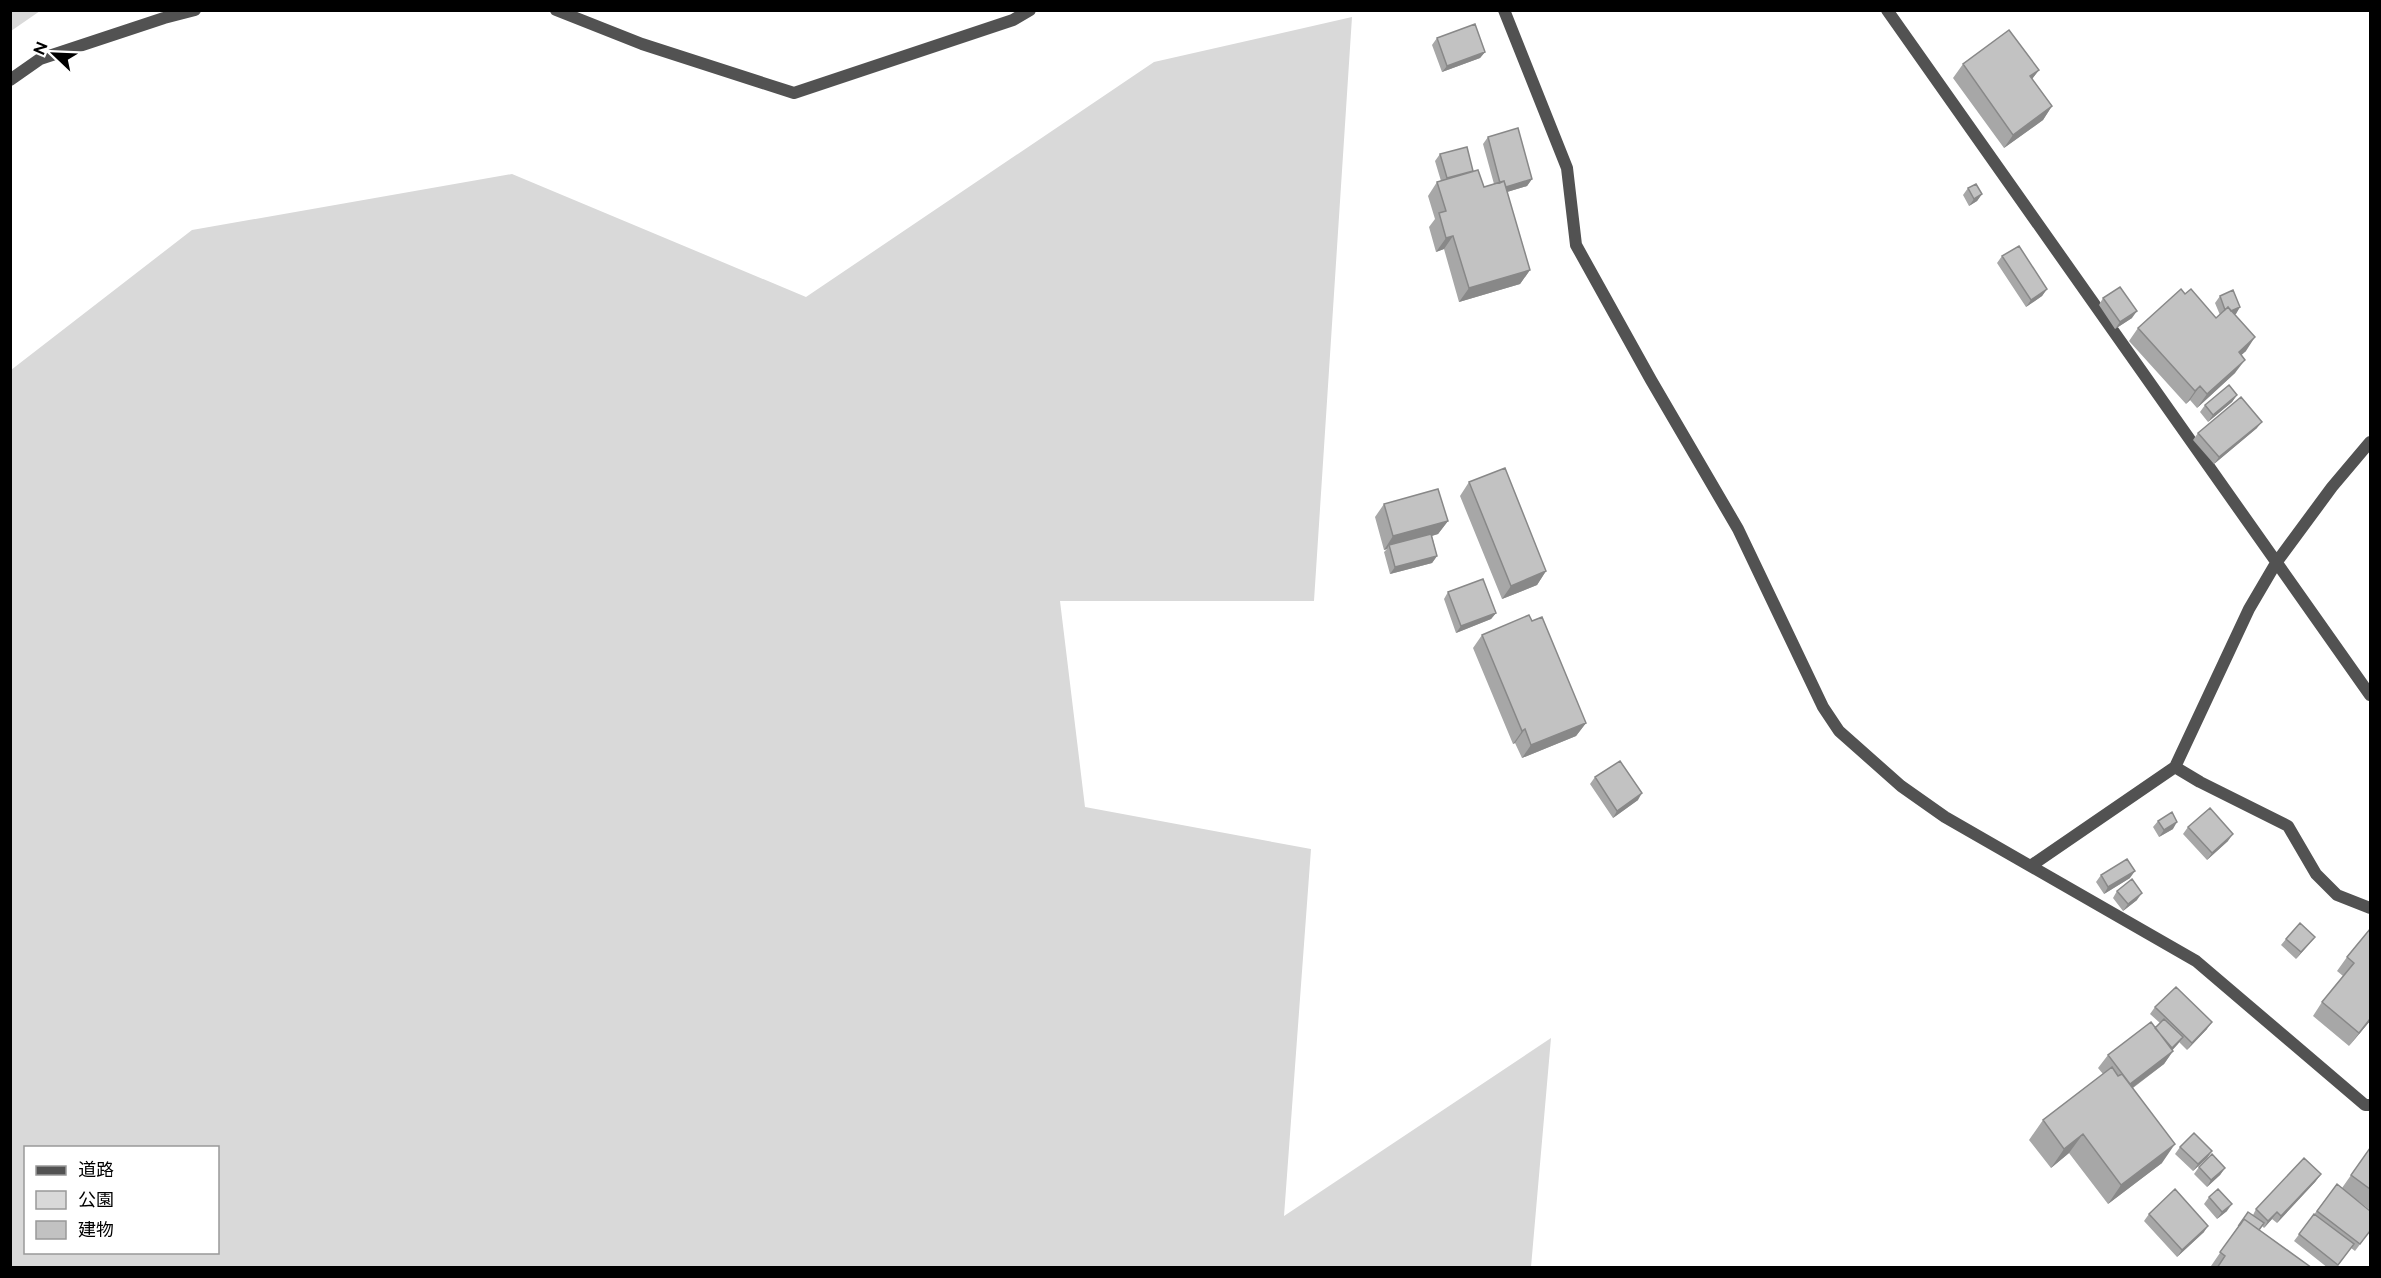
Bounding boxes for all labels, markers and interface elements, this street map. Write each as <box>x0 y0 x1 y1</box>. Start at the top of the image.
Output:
north arrow <box>24 24 84 84</box>
text: N <box>30 39 52 58</box>
legend <box>24 1146 219 1254</box>
text: 道路 <box>78 1159 114 1180</box>
text: 公園 <box>78 1189 114 1210</box>
text: 建物 <box>78 1219 114 1240</box>

